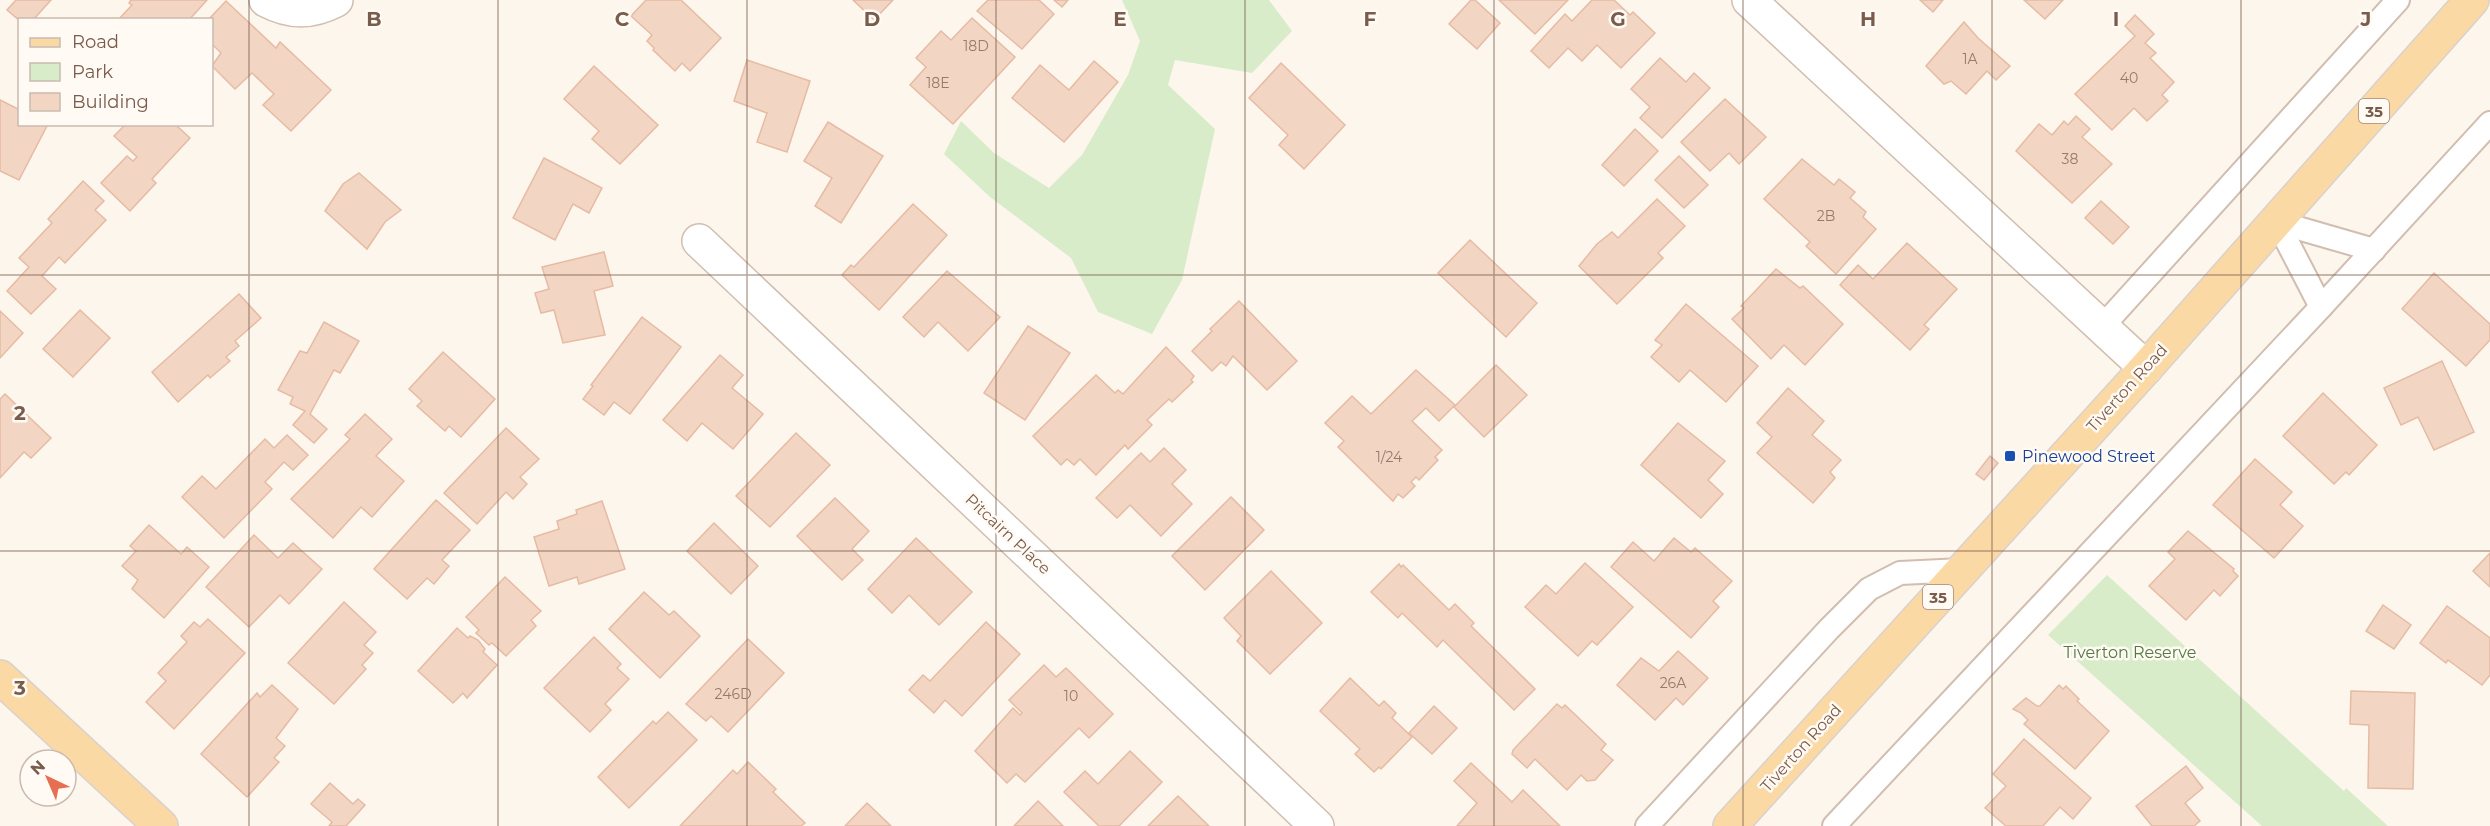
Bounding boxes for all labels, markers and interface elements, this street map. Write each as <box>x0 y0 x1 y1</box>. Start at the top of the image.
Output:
text: B <box>366 7 382 31</box>
text: C <box>615 7 630 31</box>
text: D <box>864 7 880 31</box>
text: E <box>1113 7 1127 31</box>
text: F <box>1364 7 1377 31</box>
text: G <box>1610 7 1626 31</box>
text: H <box>1860 7 1876 31</box>
text: I <box>2113 7 2119 31</box>
text: J <box>2360 7 2371 31</box>
legend <box>18 18 213 126</box>
text: Road <box>72 31 119 53</box>
house number: 18D <box>963 37 989 55</box>
house number: 1A <box>1962 50 1979 68</box>
text: Park <box>72 61 113 83</box>
house number: 40 <box>2120 69 2138 87</box>
house number: 18E <box>926 74 950 92</box>
text: Building <box>72 91 149 113</box>
road number: 35 <box>2359 99 2389 123</box>
house number: 38 <box>2062 150 2078 168</box>
house number: 2B <box>1817 207 1835 225</box>
street label: Tiverton Road <box>2083 340 2171 436</box>
text: 2 <box>14 401 26 425</box>
place label: Pinewood Street <box>2022 447 2156 466</box>
house number: 1/24 <box>1376 448 1403 466</box>
marker: Pinewood Street <box>2003 449 2017 463</box>
street label: Pitcairn Place <box>961 490 1055 578</box>
road number: 35 <box>1923 585 1953 609</box>
park label: Tiverton Reserve <box>2064 643 2196 662</box>
house number: 26A <box>1660 674 1687 692</box>
text: 3 <box>13 676 26 700</box>
house number: 246D <box>715 685 751 703</box>
house number: 10 <box>1064 687 1078 705</box>
street label: Tiverton Road <box>1757 700 1845 796</box>
north arrow <box>18 748 78 808</box>
text: N <box>27 756 49 779</box>

